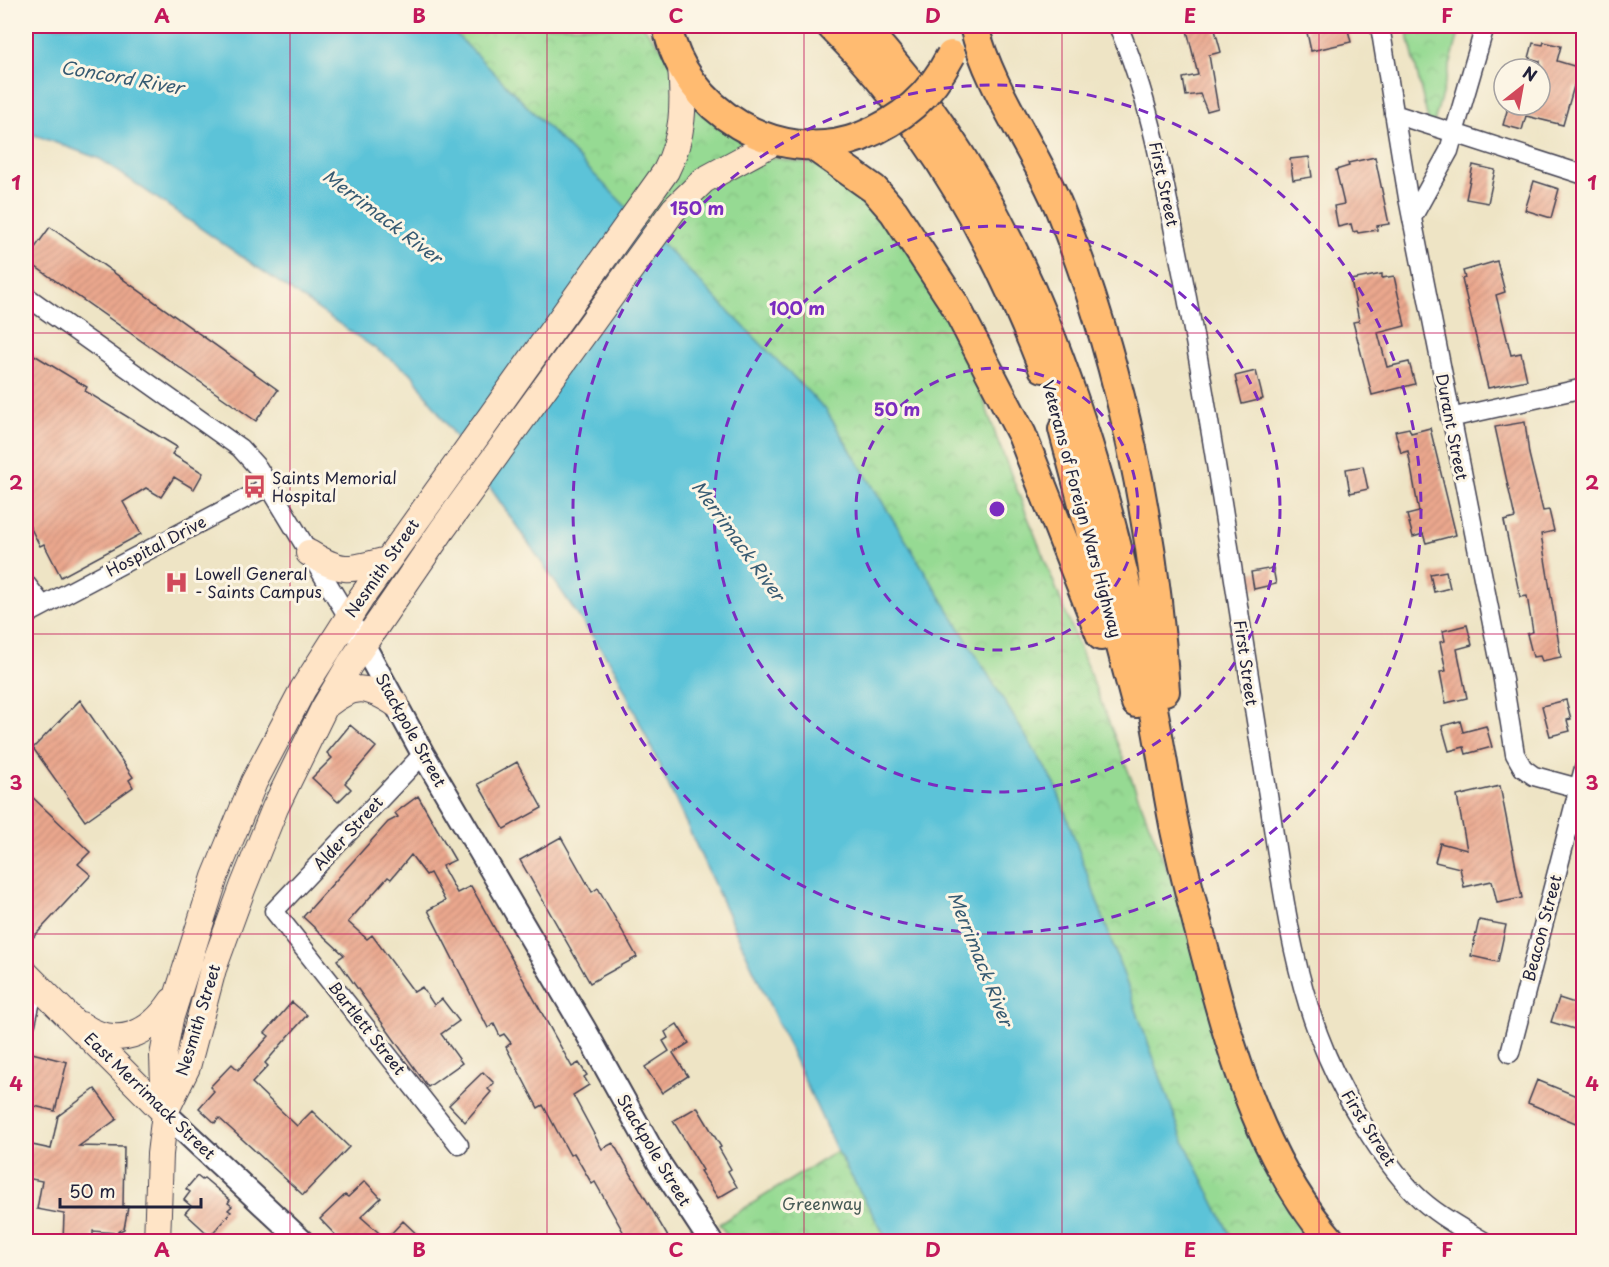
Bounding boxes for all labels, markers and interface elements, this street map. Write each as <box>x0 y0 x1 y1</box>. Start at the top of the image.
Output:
text: A <box>154 0 170 30</box>
text: B <box>412 0 426 30</box>
text: C <box>668 0 684 30</box>
text: D <box>925 0 941 30</box>
text: E <box>1184 0 1196 30</box>
text: F <box>1441 0 1453 30</box>
water label: Concord River <box>59 52 189 101</box>
north arrow <box>1492 57 1552 117</box>
text: N <box>1519 60 1542 87</box>
street label: First Street <box>1144 139 1186 229</box>
water label: Merrimack River <box>318 162 450 271</box>
text: 1 <box>11 167 21 197</box>
text: 1 <box>1587 167 1597 197</box>
text: 150 m <box>670 194 724 221</box>
text: 100 m <box>769 294 825 321</box>
street label: Durant Street <box>1431 371 1475 483</box>
street label: Veterans of Foreign Wars Highway <box>1037 377 1129 640</box>
text: 50 m <box>874 395 920 422</box>
place label: Saints Memorial Hospital <box>272 465 397 507</box>
text: 2 <box>9 467 23 497</box>
text: 2 <box>1585 467 1599 497</box>
bus stop icon: Saints Memorial Hospital <box>241 474 267 500</box>
water label: Merrimack River <box>686 474 794 608</box>
centre of rings <box>987 499 1007 519</box>
street label: Hospital Drive <box>101 509 210 582</box>
street label: Nesmith Street <box>338 513 424 622</box>
place label: Lowell General - Saints Campus <box>195 561 322 603</box>
hospital icon: Lowell General - Saints Campus <box>164 570 190 596</box>
street label: First Street <box>1229 618 1265 708</box>
street label: Stackpole Street <box>371 668 453 791</box>
text: 3 <box>9 767 23 797</box>
text: 3 <box>1585 767 1599 797</box>
street label: Alder Street <box>307 790 388 875</box>
street label: Beacon Street <box>1515 871 1567 984</box>
water label: Merrimack River <box>942 887 1022 1032</box>
street label: Nesmith Street <box>169 960 226 1079</box>
street label: Bartlett Street <box>323 975 412 1080</box>
street label: East Merrimack Street <box>80 1026 222 1165</box>
text: 4 <box>9 1068 23 1098</box>
text: 4 <box>1585 1068 1599 1098</box>
street label: First Street <box>1337 1085 1403 1171</box>
street label: Stackpole Street <box>612 1089 698 1210</box>
scale bar <box>60 1171 201 1209</box>
text: 50 m <box>69 1177 116 1204</box>
park label: Greenway <box>782 1191 862 1215</box>
text: A <box>154 1234 170 1264</box>
text: B <box>412 1234 426 1264</box>
text: C <box>668 1234 684 1264</box>
text: D <box>925 1234 941 1264</box>
text: E <box>1184 1234 1196 1264</box>
text: F <box>1441 1234 1453 1264</box>

